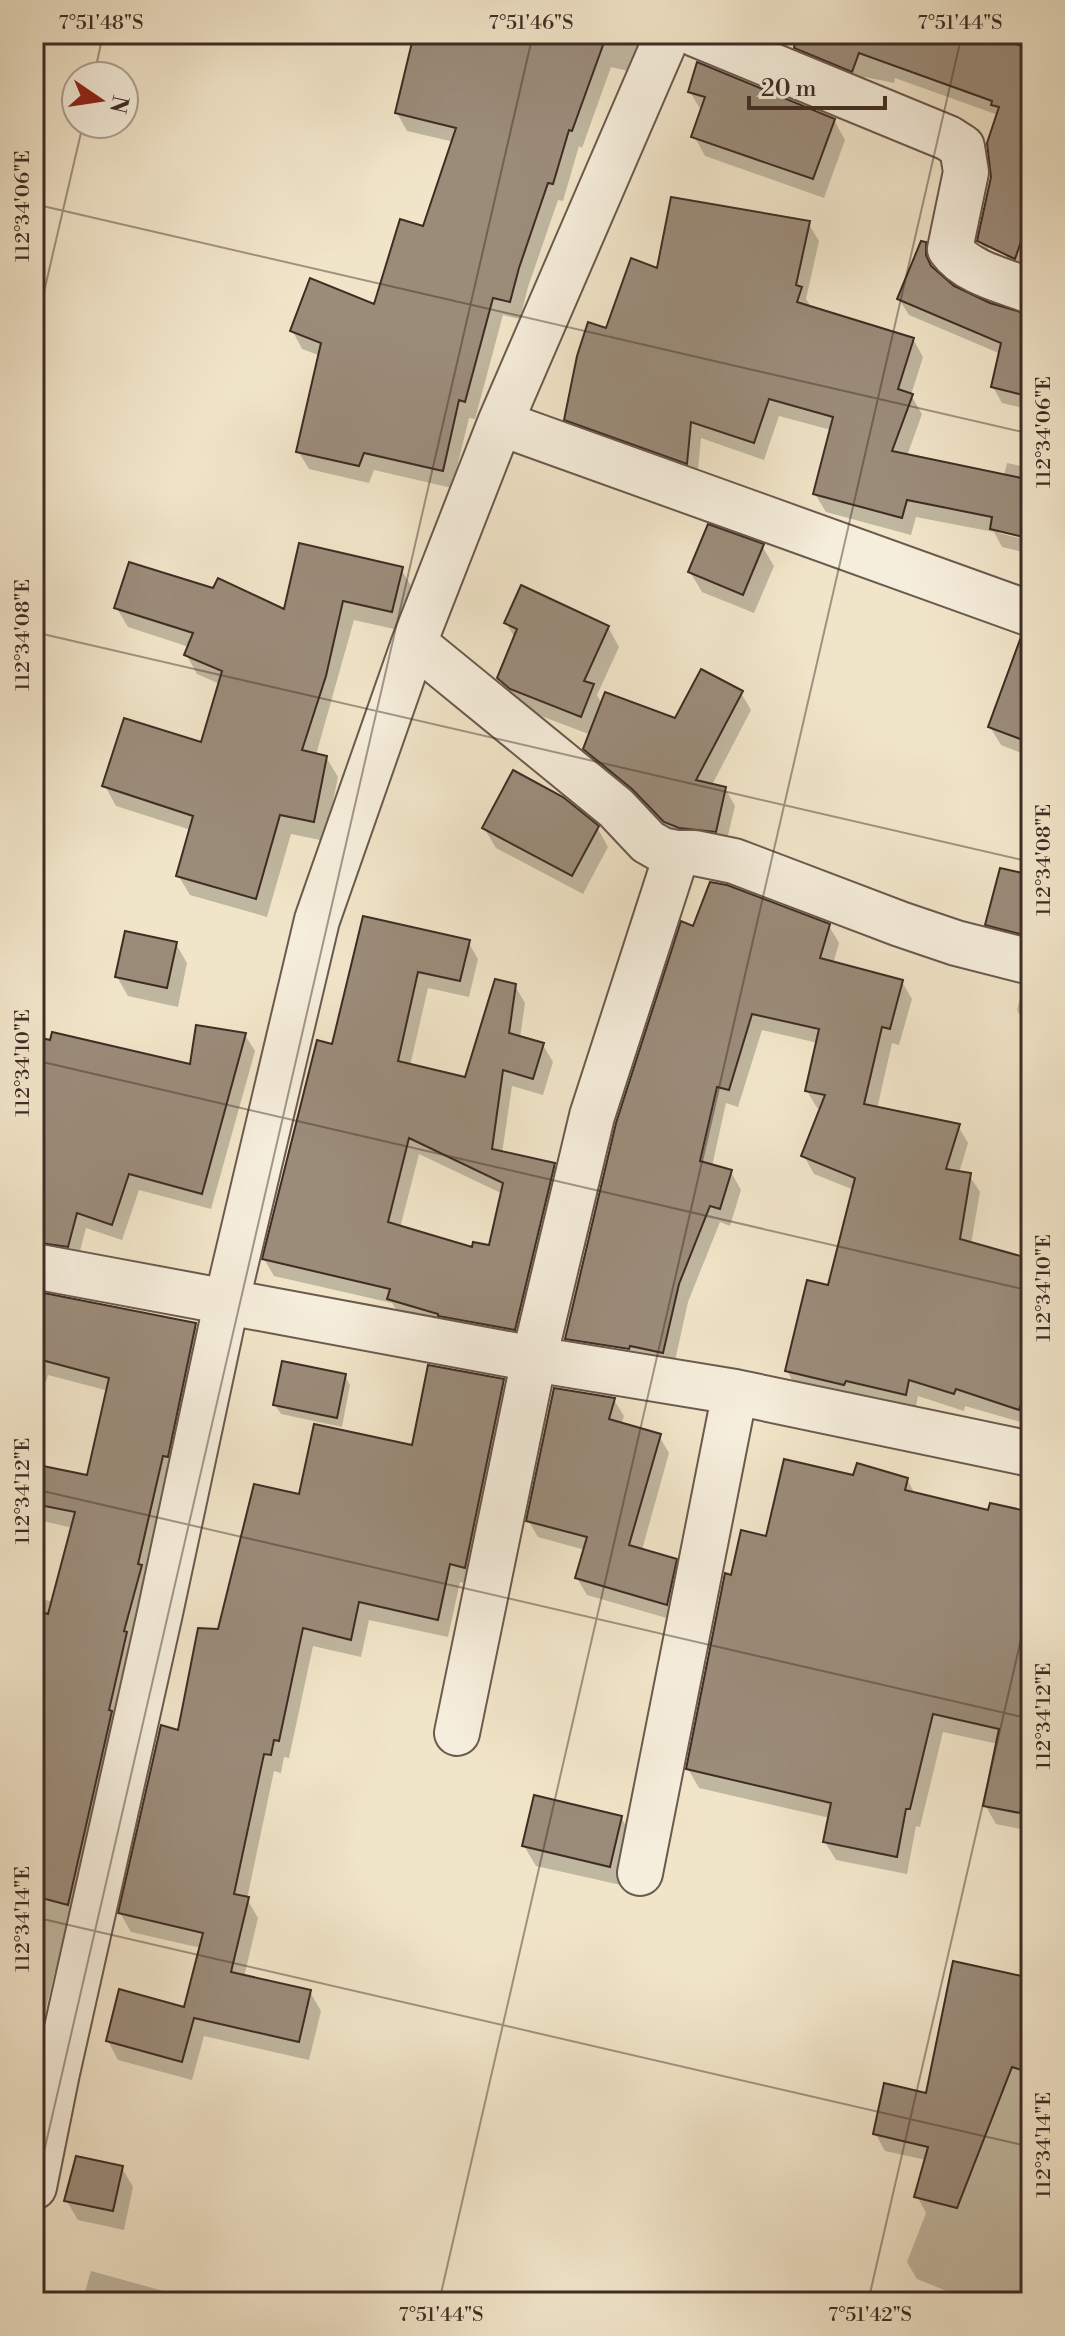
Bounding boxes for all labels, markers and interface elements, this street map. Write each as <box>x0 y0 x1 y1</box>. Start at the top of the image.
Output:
text: 7°51'48"S <box>59 11 144 36</box>
text: 7°51'46"S <box>489 11 573 36</box>
text: 7°51'44"S <box>917 11 1003 36</box>
north arrow <box>60 60 140 140</box>
scale bar <box>749 60 885 110</box>
text: 20 m <box>761 74 817 104</box>
text: N <box>103 93 133 116</box>
text: 112°34'06"E <box>11 150 36 262</box>
text: 112°34'06"E <box>1032 376 1057 488</box>
text: 112°34'08"E <box>11 579 36 691</box>
text: 112°34'08"E <box>1032 804 1057 916</box>
text: 112°34'10"E <box>11 1009 36 1117</box>
text: 112°34'10"E <box>1032 1234 1057 1342</box>
text: 112°34'12"E <box>11 1438 36 1544</box>
text: 112°34'12"E <box>1032 1663 1057 1769</box>
text: 112°34'14"E <box>11 1866 36 1972</box>
text: 112°34'14"E <box>1032 2092 1057 2198</box>
text: 7°51'44"S <box>398 2303 484 2328</box>
text: 7°51'42"S <box>828 2303 912 2328</box>

